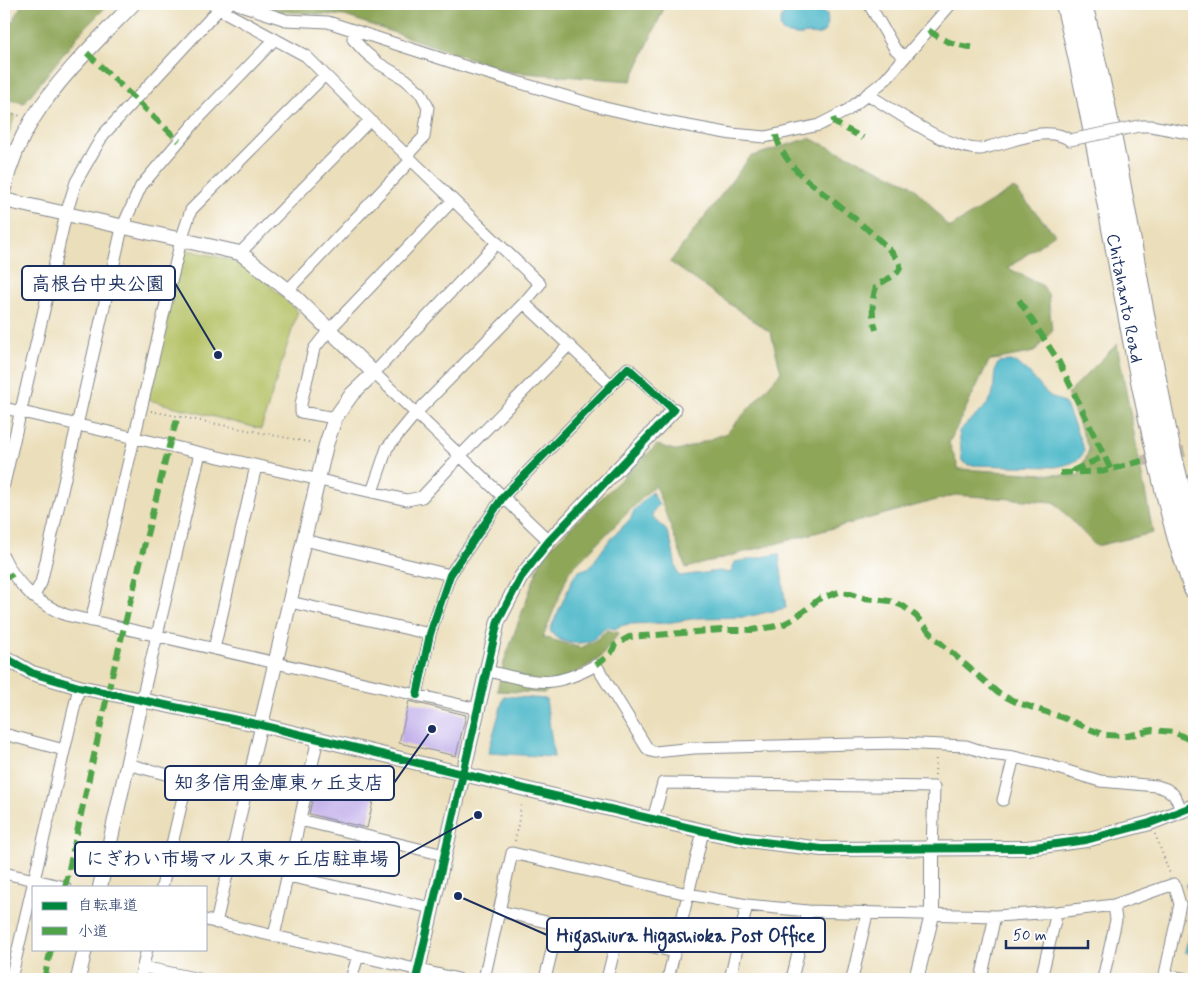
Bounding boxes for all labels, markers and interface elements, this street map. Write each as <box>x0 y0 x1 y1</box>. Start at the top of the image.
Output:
street label: Chitahanto Road <box>1100 232 1148 365</box>
callout: 高根台中央公園 <box>22 266 175 300</box>
text: 高根台中央公園 <box>31 272 165 297</box>
callout: 知多信用金庫東ヶ丘支店 <box>165 766 394 800</box>
text: 知多信用金庫東ヶ丘支店 <box>174 771 384 796</box>
callout: にぎわい市場マルス東ヶ丘店駐車場 <box>75 842 399 876</box>
text: にぎわい市場マルス東ヶ丘店駐車場 <box>85 847 389 872</box>
legend <box>32 886 208 950</box>
text: 自転車道 <box>78 896 138 916</box>
callout: Higashiura Higashioka Post Office <box>547 918 825 952</box>
scale bar <box>1006 918 1088 950</box>
text: 小道 <box>78 922 108 942</box>
text: Higashiura Higashioka Post Office <box>557 924 816 952</box>
text: 50 m <box>1013 926 1047 946</box>

